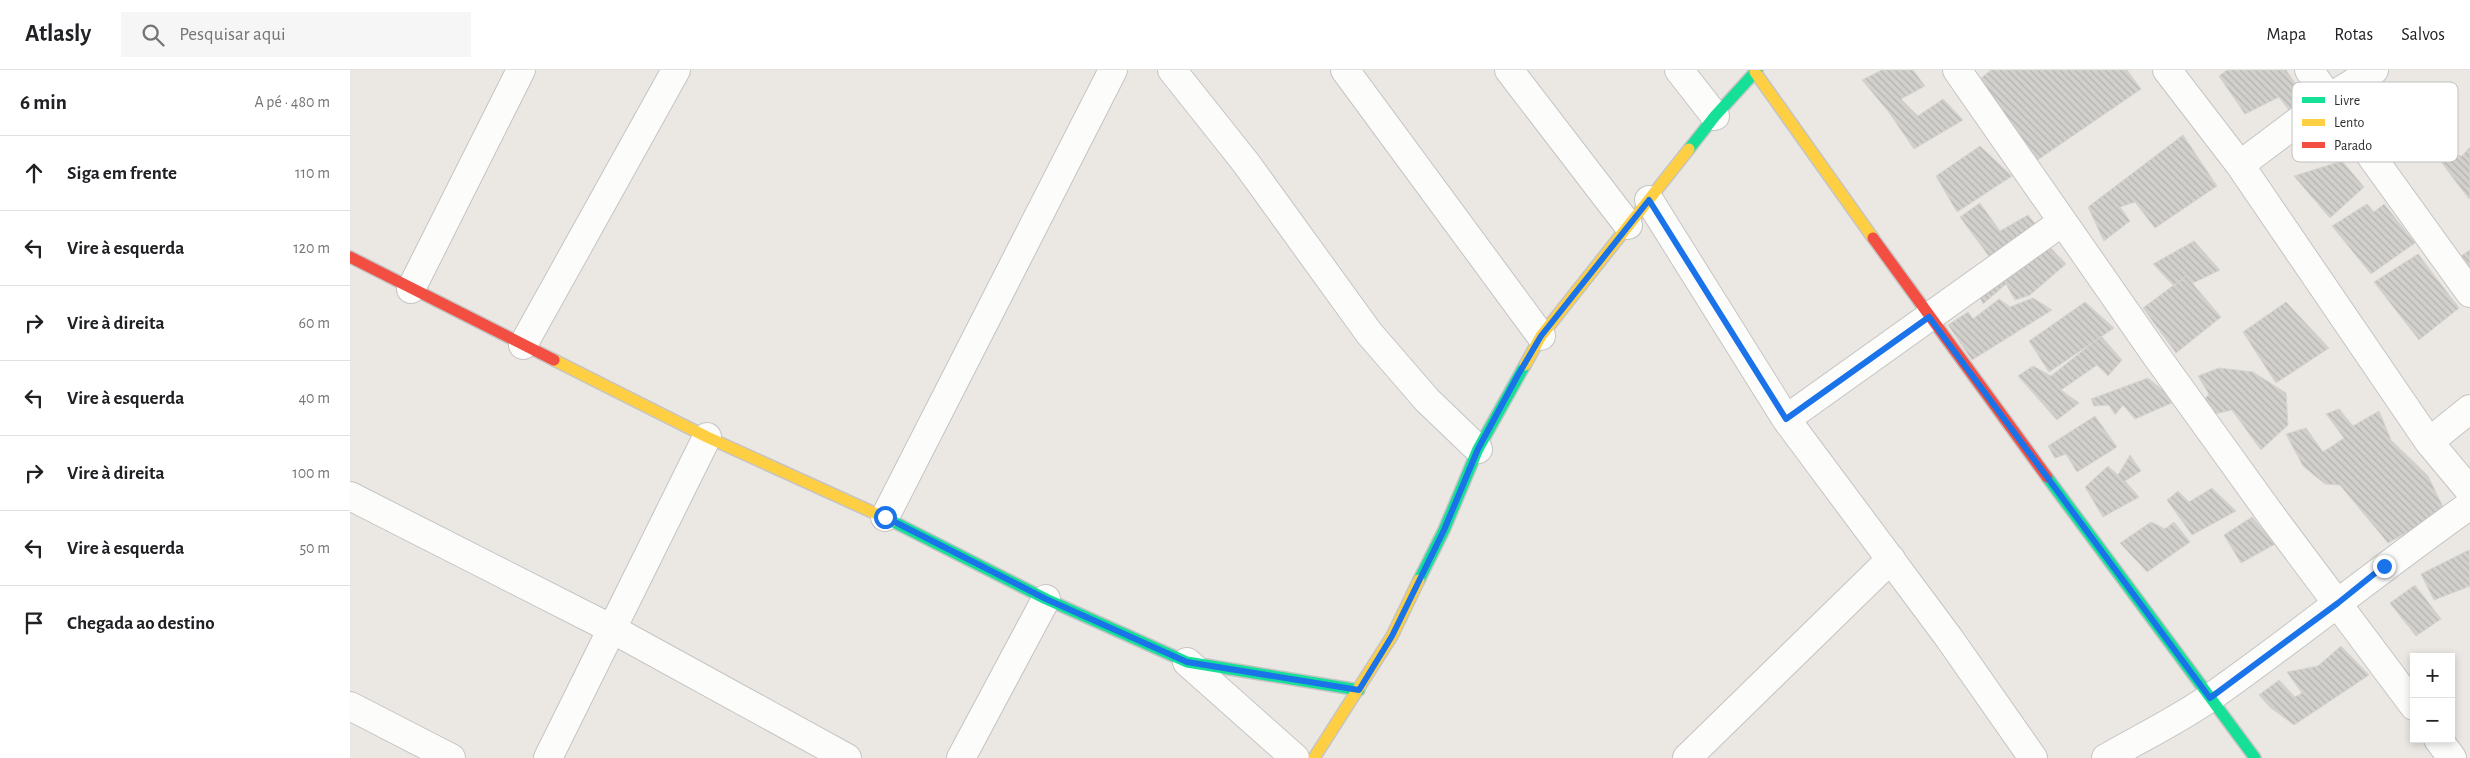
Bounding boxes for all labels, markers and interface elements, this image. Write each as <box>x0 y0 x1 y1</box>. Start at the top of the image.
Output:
search box <box>121 12 471 57</box>
icon: search <box>139 21 167 49</box>
text: Atlasly <box>25 22 91 46</box>
text: Pesquisar aqui <box>179 25 286 44</box>
text: Mapa <box>2267 26 2306 44</box>
text: Rotas <box>2334 26 2373 44</box>
text: Salvos <box>2401 26 2445 44</box>
legend <box>2292 82 2458 162</box>
text: 6 min <box>20 92 67 113</box>
text: A pé · 480 m <box>254 94 330 110</box>
text: Livre <box>2334 94 2360 108</box>
text: Lento <box>2334 116 2365 130</box>
text: Parado <box>2334 139 2372 153</box>
icon: ahead <box>20 159 48 187</box>
text: Siga em frente <box>67 164 177 183</box>
text: 110 m <box>295 165 330 181</box>
icon: left <box>20 234 48 262</box>
text: Vire à esquerda <box>67 239 184 258</box>
text: 120 m <box>293 240 330 256</box>
icon: right <box>20 309 48 337</box>
text: Vire à direita <box>67 314 165 333</box>
text: 60 m <box>299 315 330 331</box>
icon: left <box>20 384 48 412</box>
text: Vire à esquerda <box>67 389 184 408</box>
text: 40 m <box>298 390 330 406</box>
icon: right <box>20 459 48 487</box>
text: Vire à direita <box>67 464 165 483</box>
text: 100 m <box>292 465 330 481</box>
route start <box>874 506 897 529</box>
icon: left <box>20 534 48 562</box>
text: Vire à esquerda <box>67 539 184 558</box>
text: 50 m <box>299 540 330 556</box>
route end <box>2373 555 2396 578</box>
icon: arrive <box>20 609 48 637</box>
text: Chegada ao destino <box>67 614 215 633</box>
map controls <box>2410 653 2455 743</box>
button: + <box>2410 653 2455 698</box>
button: − <box>2410 698 2455 743</box>

